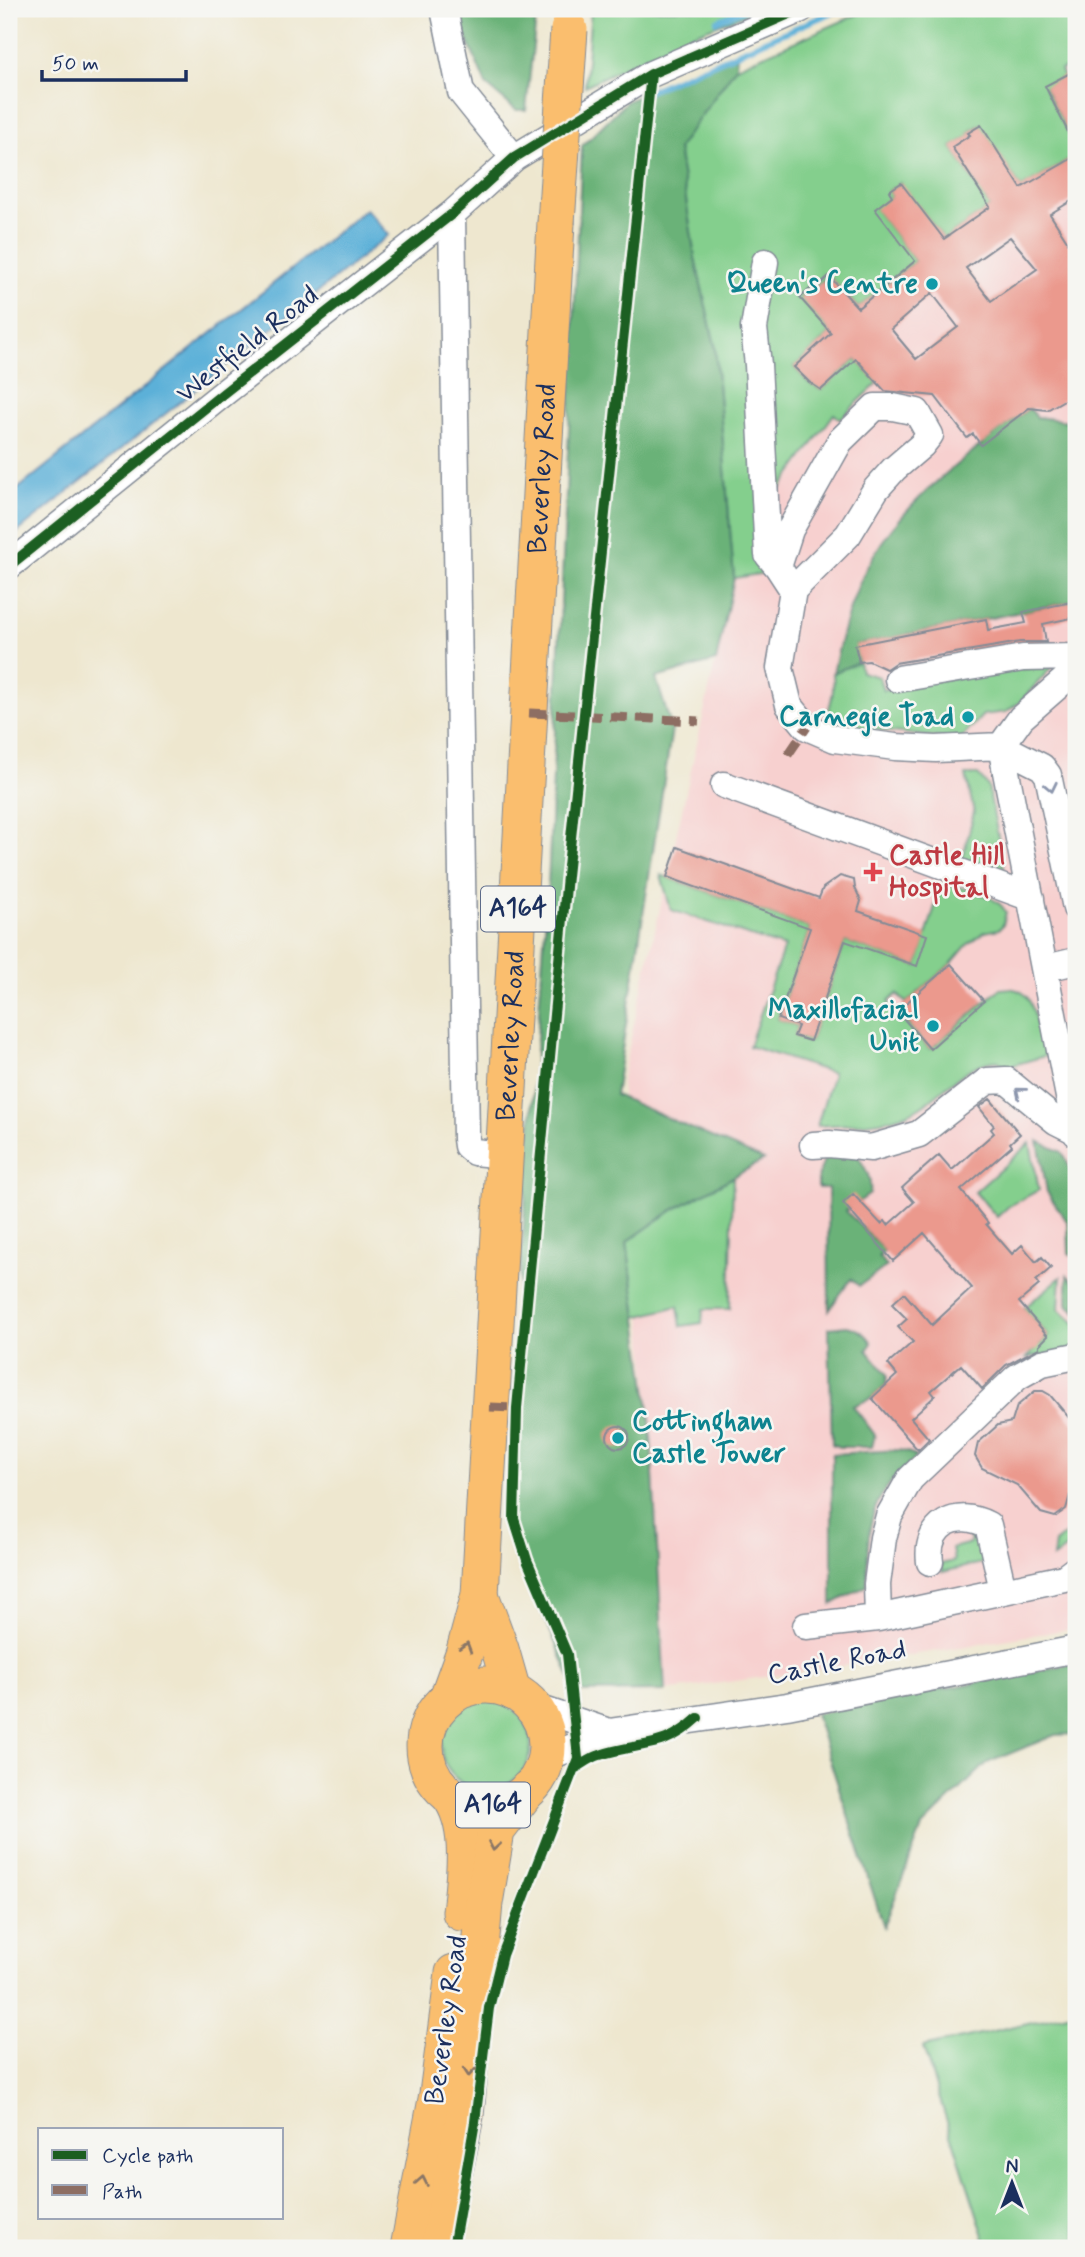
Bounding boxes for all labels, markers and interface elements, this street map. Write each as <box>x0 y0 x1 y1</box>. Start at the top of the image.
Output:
scale bar <box>42 38 186 82</box>
text: 50 m <box>52 50 99 78</box>
place label: Queen's Centre <box>727 266 918 303</box>
marker: Queen's Centre <box>924 276 940 292</box>
street label: Westfield Road <box>169 278 327 412</box>
street label: Beverley Road <box>519 382 566 555</box>
place label: Carnegie Toad <box>779 699 954 737</box>
marker: Carnegie Toad <box>960 709 976 725</box>
one-way arrow <box>1043 781 1057 793</box>
place label: Castle Hill Hospital <box>889 838 1005 907</box>
marker: Castle Hill Hospital <box>863 862 883 882</box>
road number: A164 <box>481 887 555 932</box>
street label: Beverley Road <box>488 950 534 1122</box>
place label: Maxillofacial Unit <box>768 992 920 1061</box>
marker: Maxillofacial Unit <box>925 1018 941 1034</box>
one-way arrow <box>1016 1087 1028 1100</box>
place label: Cottingham Castle Tower <box>632 1404 786 1473</box>
marker: Cottingham Castle Tower <box>610 1430 626 1446</box>
street label: Castle Road <box>765 1631 909 1695</box>
one-way arrow <box>457 1641 472 1653</box>
road number: A164 <box>456 1782 530 1828</box>
one-way arrow <box>487 1840 502 1852</box>
street label: Beverley Road <box>417 1933 477 2107</box>
one-way arrow <box>461 2066 476 2078</box>
legend <box>38 2128 284 2218</box>
text: Cycle path <box>102 2142 193 2170</box>
north arrow <box>976 2148 1046 2218</box>
text: N <box>1006 2155 1018 2180</box>
one-way arrow <box>413 2175 428 2187</box>
text: Path <box>102 2178 142 2206</box>

